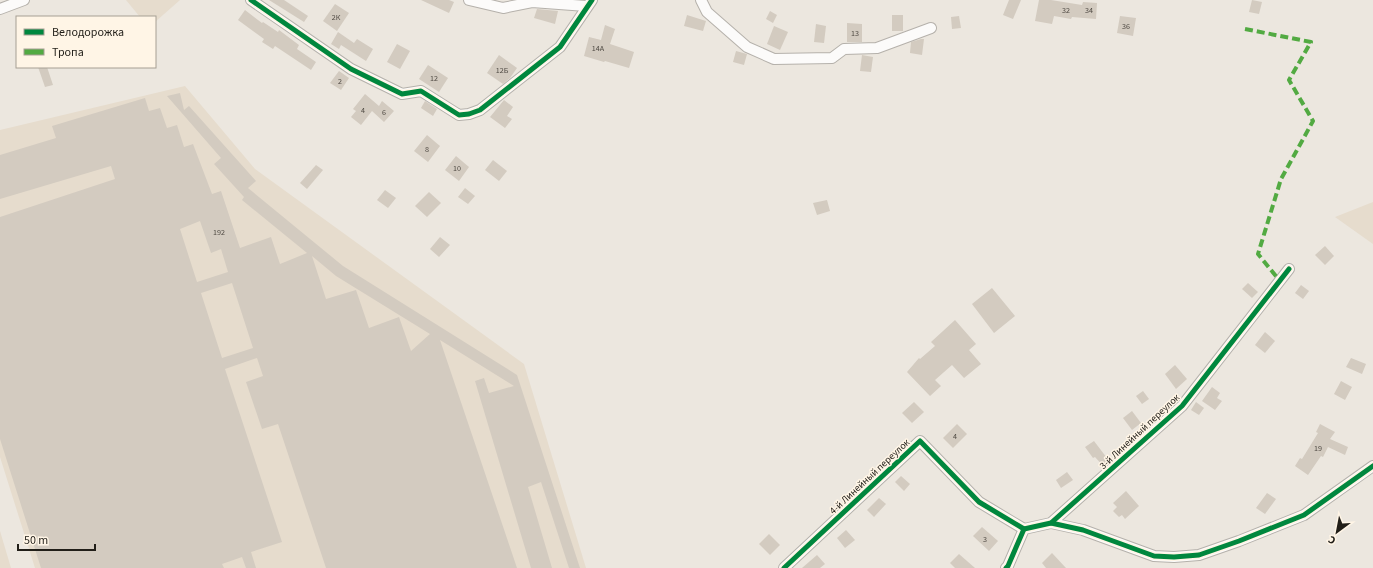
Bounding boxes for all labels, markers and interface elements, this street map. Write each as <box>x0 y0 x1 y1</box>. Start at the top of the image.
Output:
house number: 32 <box>1062 5 1070 16</box>
house number: 34 <box>1085 5 1093 16</box>
house number: 2К <box>332 12 341 23</box>
legend <box>16 16 156 68</box>
house number: 36 <box>1122 21 1130 32</box>
text: Велодорожка <box>52 24 124 41</box>
house number: 13 <box>851 28 859 39</box>
house number: 14А <box>592 43 605 54</box>
text: Тропа <box>52 44 84 61</box>
house number: 12Б <box>496 65 509 76</box>
house number: 12 <box>430 73 438 84</box>
house number: 2 <box>338 76 342 87</box>
house number: 4 <box>361 105 365 116</box>
house number: 6 <box>382 107 386 118</box>
house number: 8 <box>425 144 429 155</box>
house number: 10 <box>453 163 461 174</box>
house number: 192 <box>213 227 225 238</box>
street label: 3-й Линейный переулок <box>1096 391 1183 473</box>
house number: 4 <box>953 431 957 442</box>
street label: 4-й Линейный переулок <box>826 436 913 518</box>
house number: 19 <box>1314 443 1322 454</box>
north arrow <box>1317 512 1357 552</box>
scale bar <box>18 526 95 552</box>
text: 50 m <box>24 532 48 549</box>
text: С <box>1325 532 1339 548</box>
house number: 3 <box>983 534 987 545</box>

